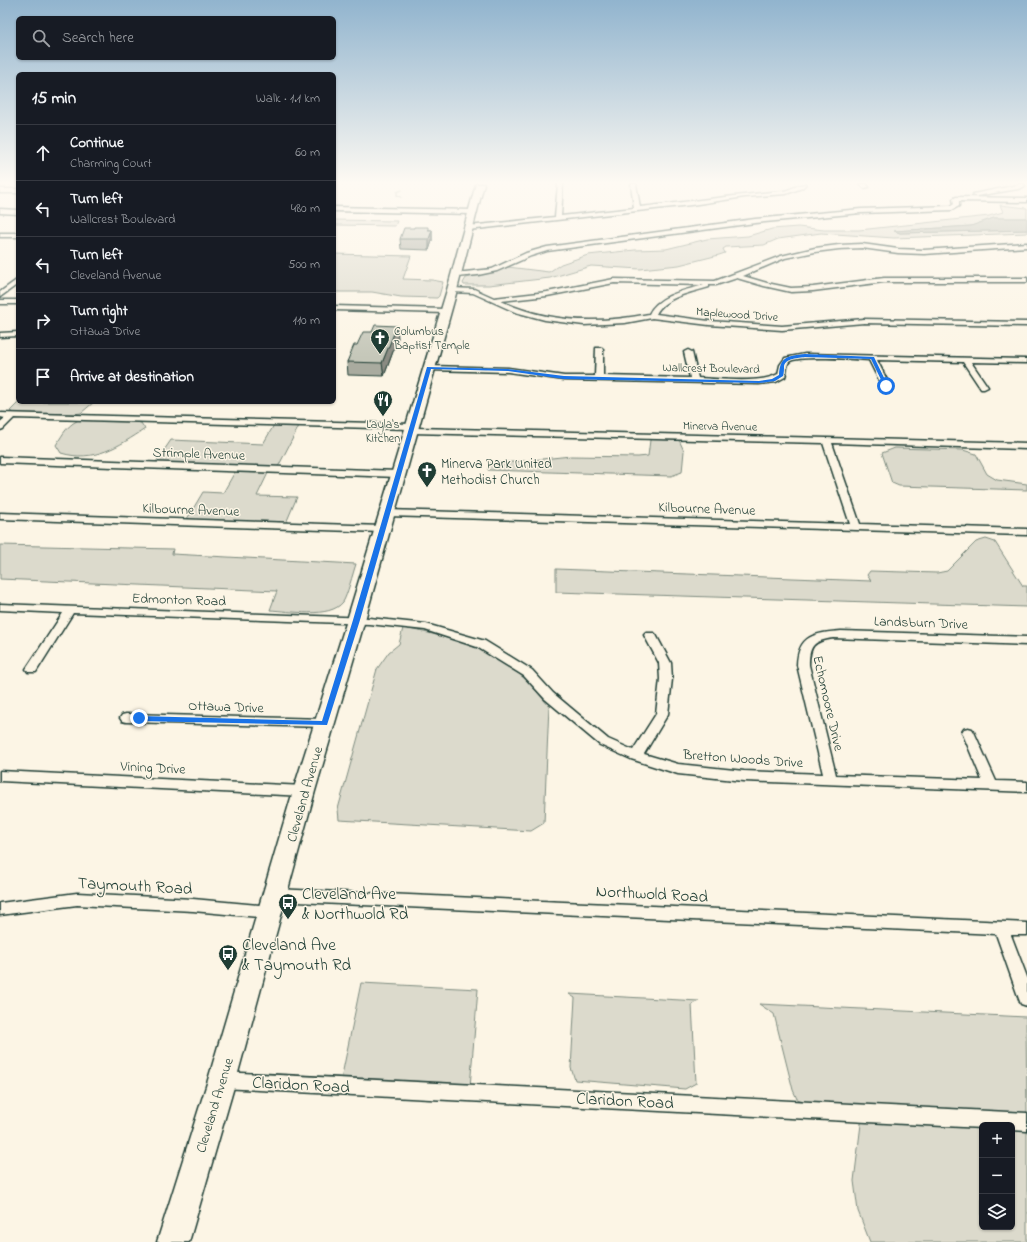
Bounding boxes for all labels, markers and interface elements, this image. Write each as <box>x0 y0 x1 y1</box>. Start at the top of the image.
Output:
search box <box>16 16 336 60</box>
icon: search <box>30 27 52 49</box>
text: Search here <box>62 27 134 49</box>
text: 15 min <box>32 86 76 111</box>
text: Walk · 1.1 km <box>256 89 320 108</box>
text: Continue <box>70 132 124 154</box>
icon: ahead <box>32 142 54 164</box>
text: 60 m <box>295 143 320 162</box>
text: Charming Court <box>70 154 152 173</box>
text: Turn left <box>70 188 123 210</box>
icon: left <box>32 198 54 220</box>
text: 480 m <box>291 199 320 218</box>
text: Wallcrest Boulevard <box>70 210 176 229</box>
text: Turn left <box>70 244 123 266</box>
icon: left <box>32 254 54 276</box>
text: 500 m <box>288 255 320 274</box>
text: Cleveland Avenue <box>70 266 161 285</box>
text: Turn right <box>70 300 128 322</box>
street label: Maplewood Drive <box>695 303 779 327</box>
icon: right <box>32 310 54 332</box>
text: 110 m <box>293 311 320 330</box>
text: Ottawa Drive <box>70 322 140 341</box>
place label: Columbus Baptist Temple <box>393 323 470 355</box>
church icon: Columbus Baptist Temple <box>369 327 391 355</box>
street label: Wallcrest Boulevard <box>662 359 760 379</box>
icon: arrive <box>32 366 54 388</box>
text: Arrive at destination <box>70 366 194 388</box>
route start <box>877 377 895 395</box>
restaurant icon: Layla's Kitchen <box>372 389 394 417</box>
place label: Layla's Kitchen <box>366 416 400 448</box>
street label: Minerva Avenue <box>683 417 758 437</box>
street label: Strimple Avenue <box>152 442 246 467</box>
place label: Minerva Park United Methodist Church <box>441 454 552 491</box>
church icon: Minerva Park United Methodist Church <box>416 460 438 488</box>
street label: Kilbourne Avenue <box>658 497 757 522</box>
street label: Kilbourne Avenue <box>142 498 241 523</box>
street label: Edmonton Road <box>131 588 227 613</box>
street label: Landsburn Drive <box>874 611 969 636</box>
street label: Echomoore Drive <box>806 654 849 754</box>
street label: Ottawa Drive <box>188 696 265 719</box>
route end <box>130 709 148 727</box>
street label: Cleveland Avenue <box>282 744 329 845</box>
street label: Bretton Woods Drive <box>681 745 804 774</box>
street label: Vining Drive <box>119 756 187 782</box>
street label: Taymouth Road <box>77 871 193 903</box>
street label: Northwold Road <box>595 879 709 910</box>
place label: Cleveland Ave & Northwold Rd <box>302 882 409 927</box>
bus stop icon: Cleveland Ave & Northwold Rd <box>277 892 299 920</box>
place label: Cleveland Ave & Taymouth Rd <box>242 933 352 979</box>
bus stop icon: Cleveland Ave & Taymouth Rd <box>217 943 239 971</box>
street label: Cleveland Avenue <box>191 1055 240 1156</box>
street label: Claridon Road <box>251 1070 351 1101</box>
street label: Claridon Road <box>575 1086 675 1117</box>
map controls <box>979 1122 1015 1230</box>
button: + <box>979 1122 1015 1158</box>
button: − <box>979 1158 1015 1194</box>
button: layers <box>979 1194 1015 1230</box>

